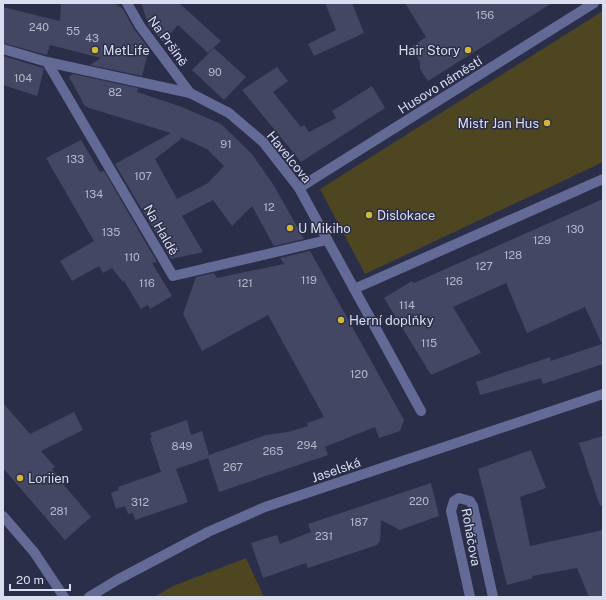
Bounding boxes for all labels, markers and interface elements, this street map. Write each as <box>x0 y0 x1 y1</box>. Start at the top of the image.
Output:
house number: 156 <box>476 9 494 21</box>
street label: Na Pršíně <box>145 13 191 69</box>
house number: 240 <box>29 21 49 33</box>
house number: 55 <box>66 25 80 37</box>
house number: 43 <box>85 32 99 44</box>
place label: MetLife <box>103 43 150 58</box>
place label: Hair Story <box>398 43 460 58</box>
marker: MetLife <box>90 45 100 55</box>
marker: Hair Story <box>463 45 473 55</box>
street label: Husovo náměstí <box>395 53 485 117</box>
house number: 90 <box>208 66 222 78</box>
house number: 104 <box>14 72 32 84</box>
house number: 82 <box>108 86 122 98</box>
place label: Mistr Jan Hus <box>458 116 539 131</box>
marker: Mistr Jan Hus <box>542 118 552 128</box>
street label: Havelcova <box>264 128 314 186</box>
house number: 91 <box>220 138 232 150</box>
house number: 133 <box>66 153 84 165</box>
house number: 107 <box>134 170 152 182</box>
house number: 134 <box>85 188 103 200</box>
house number: 12 <box>263 201 275 213</box>
street label: Na Haldě <box>141 202 181 258</box>
place label: Dislokace <box>377 208 435 223</box>
marker: Dislokace <box>364 210 374 220</box>
place label: U Mikiho <box>298 221 351 236</box>
marker: U Mikiho <box>285 223 295 233</box>
house number: 130 <box>566 223 584 235</box>
house number: 135 <box>102 226 120 238</box>
house number: 129 <box>533 234 551 246</box>
house number: 128 <box>504 249 522 261</box>
house number: 110 <box>124 251 140 263</box>
house number: 127 <box>475 260 493 272</box>
house number: 119 <box>301 274 317 286</box>
house number: 126 <box>445 275 463 287</box>
house number: 116 <box>139 277 155 289</box>
house number: 121 <box>237 277 253 289</box>
house number: 114 <box>399 299 415 311</box>
place label: Herní doplňky <box>349 313 434 328</box>
marker: Herní doplňky <box>336 315 346 325</box>
house number: 115 <box>421 337 437 349</box>
house number: 120 <box>350 368 368 380</box>
house number: 294 <box>297 439 317 451</box>
house number: 849 <box>172 440 193 452</box>
house number: 265 <box>263 445 283 457</box>
street label: Jaselská <box>310 455 362 485</box>
house number: 267 <box>223 461 243 473</box>
place label: Loriien <box>28 471 69 486</box>
marker: Loriien <box>15 473 25 483</box>
house number: 220 <box>409 495 429 507</box>
house number: 312 <box>131 496 149 508</box>
house number: 281 <box>50 505 68 517</box>
street label: Roháčova <box>459 507 483 567</box>
house number: 187 <box>350 516 368 528</box>
house number: 231 <box>315 530 333 542</box>
scale bar <box>10 566 70 592</box>
text: 20 m <box>16 573 44 587</box>

